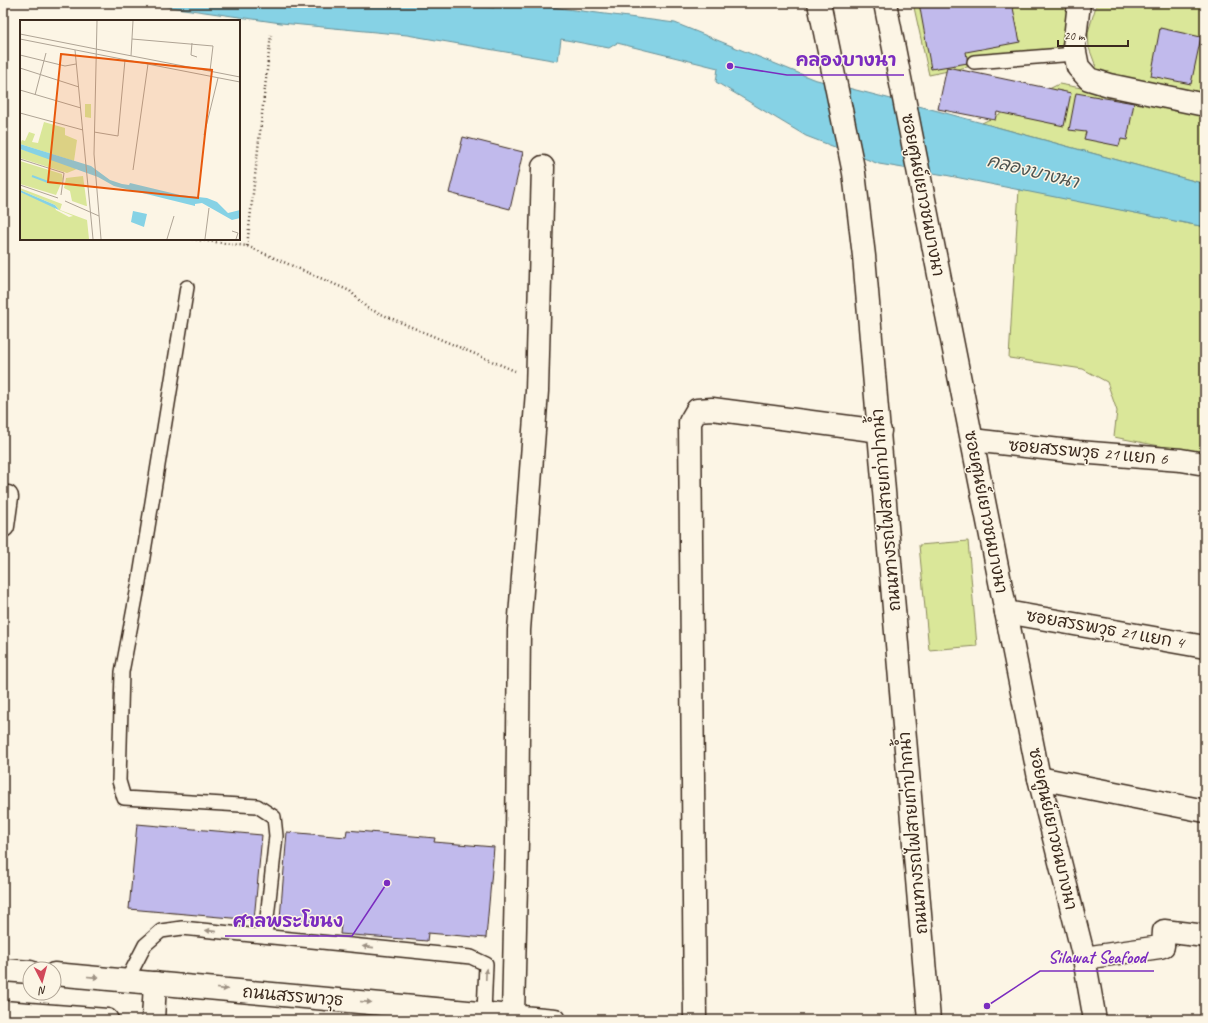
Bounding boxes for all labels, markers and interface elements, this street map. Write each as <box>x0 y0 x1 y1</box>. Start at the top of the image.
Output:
inset map <box>20 20 240 240</box>
scale bar <box>1058 22 1128 48</box>
text: 20 m <box>1064 28 1086 44</box>
callout: คลองบางนา <box>787 45 904 75</box>
text: คลองบางนา <box>796 49 896 71</box>
street label: ซอยศูนย์เยาวชนบางนา <box>895 112 950 279</box>
water label: คลองบางนา <box>985 149 1082 193</box>
street label: ถนนทางรถไฟสายเก่าปากน้ำ <box>862 408 905 613</box>
street label: ซอยศูนย์เยาวชนบางนา <box>958 429 1013 596</box>
street label: ซอยสรรพวุธ 21 แยก 6 <box>1007 435 1170 472</box>
street label: ซอยสรรพวุธ 21 แยก 4 <box>1024 605 1188 656</box>
street label: ถนนทางรถไฟสายเก่าปากน้ำ <box>889 731 932 936</box>
street label: ซอยศูนย์เยาวชนบางนา <box>1022 746 1083 912</box>
callout: ศาลพระโขนง <box>225 906 352 936</box>
text: ศาลพระโขนง <box>233 909 343 932</box>
one-way arrow <box>205 927 217 934</box>
callout: Silawat Seafood <box>1040 941 1154 971</box>
one-way arrow <box>362 943 374 950</box>
text: Silawat Seafood <box>1048 946 1150 968</box>
north arrow <box>22 961 62 1001</box>
one-way arrow <box>482 968 489 980</box>
one-way arrow <box>87 973 99 980</box>
street label: ถนนสรรพาวุธ <box>241 981 344 1013</box>
text: N <box>37 984 47 998</box>
one-way arrow <box>216 986 228 992</box>
one-way arrow <box>360 999 372 1006</box>

